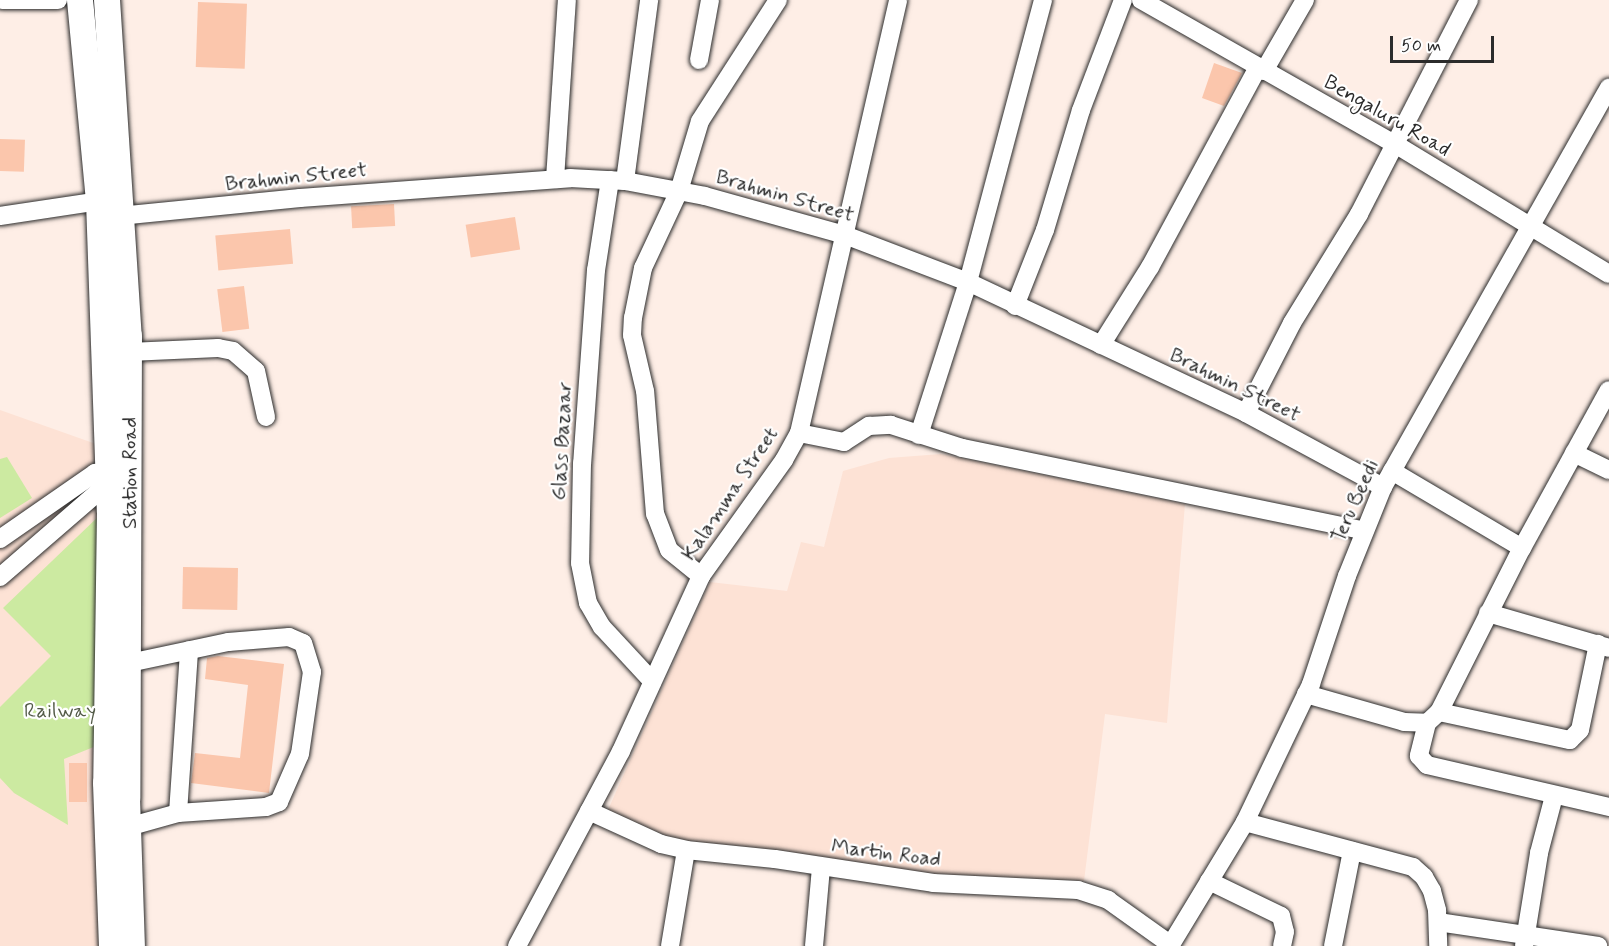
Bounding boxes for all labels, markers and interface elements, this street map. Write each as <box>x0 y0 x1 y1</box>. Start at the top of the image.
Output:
scale bar <box>1393 24 1496 62</box>
text: 50 m <box>1401 34 1441 58</box>
street label: Bengaluru Road <box>1320 70 1454 162</box>
street label: Brahmin Street <box>224 157 368 197</box>
street label: Brahmin Street <box>714 164 856 228</box>
street label: Brahmin Street <box>1166 343 1304 427</box>
street label: Glass Bazaar <box>546 380 578 502</box>
street label: Station Road <box>117 418 143 528</box>
street label: Kalamma Street <box>675 421 785 567</box>
street label: Teru Beedi <box>1326 455 1384 547</box>
park label: Railway <box>24 698 96 724</box>
street label: Martin Road <box>830 834 942 872</box>

